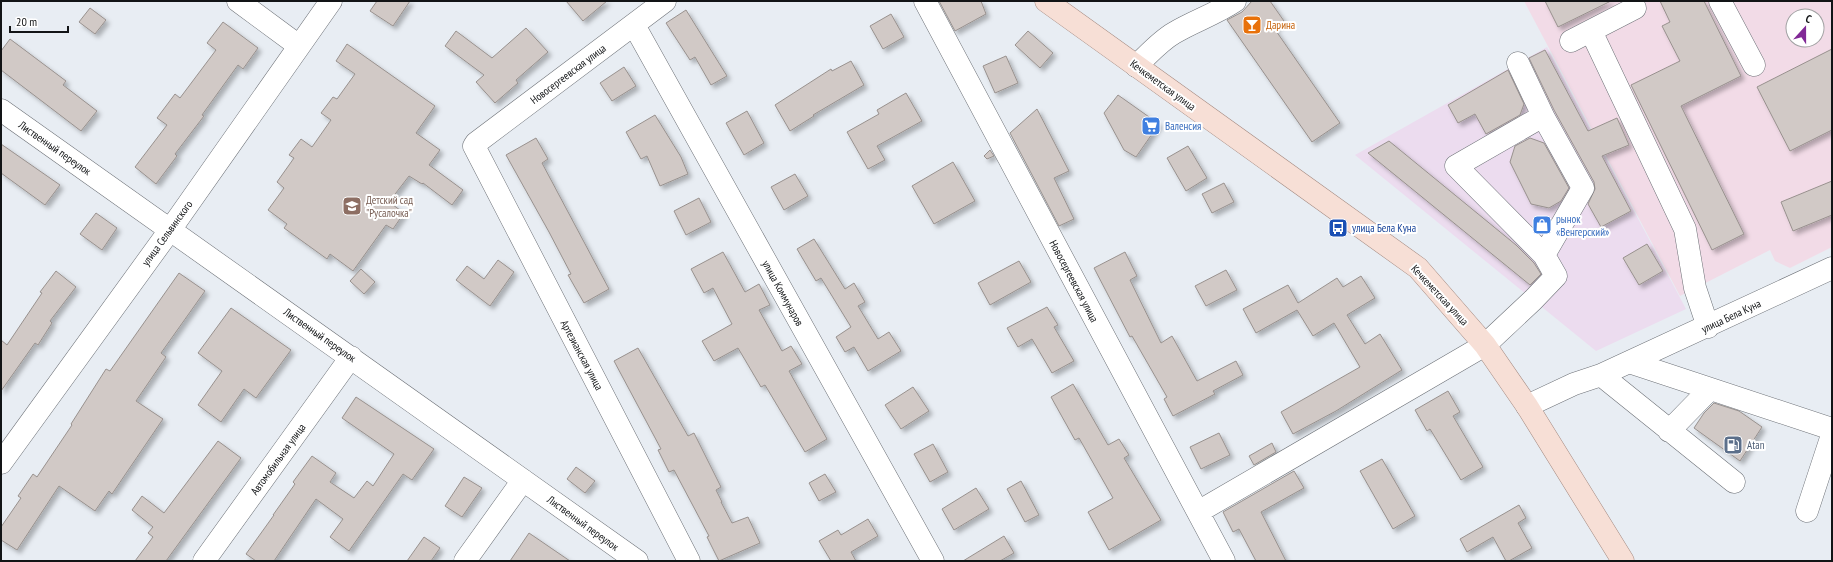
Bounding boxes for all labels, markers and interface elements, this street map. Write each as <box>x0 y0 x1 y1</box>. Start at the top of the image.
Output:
scale bar <box>10 8 68 34</box>
north arrow <box>1785 8 1825 48</box>
text: С <box>1804 11 1813 26</box>
text: 20 m <box>16 14 37 29</box>
bar icon: Дарина <box>1241 14 1263 36</box>
place label: Дарина <box>1266 18 1295 32</box>
street label: Новосергеевская улица <box>527 41 609 107</box>
street label: Кечкеметская улица <box>1127 56 1199 114</box>
supermarket icon: Валенсия <box>1140 115 1162 137</box>
street label: Лиственный переулок <box>15 117 95 179</box>
place label: Валенсия <box>1165 119 1201 133</box>
place label: Детский сад "Русалочка" <box>366 193 413 220</box>
school or university icon: Детский сад "Русалочка" <box>341 195 363 217</box>
street label: улица Сельвинского <box>139 197 196 268</box>
place label: рынок «Венгерский» <box>1556 212 1609 239</box>
shop icon: рынок «Венгерский» <box>1531 214 1553 236</box>
bus stop icon: улица Бела Куна <box>1327 217 1349 239</box>
place label: улица Бела Куна <box>1352 221 1416 235</box>
street label: Новосергеевская улица <box>1046 237 1102 325</box>
street label: улица Коммунаров <box>759 258 807 329</box>
street label: Кечкеметская улица <box>1408 262 1472 328</box>
street label: улица Бела Куна <box>1699 296 1763 336</box>
street label: Лиственный переулок <box>280 304 360 366</box>
street label: Артезианская улица <box>558 318 606 392</box>
street label: Автомобильная улица <box>247 421 309 497</box>
fuel station icon: Аtan <box>1722 434 1744 456</box>
place label: Аtan <box>1747 438 1765 452</box>
street label: Лиственный переулок <box>544 492 622 554</box>

